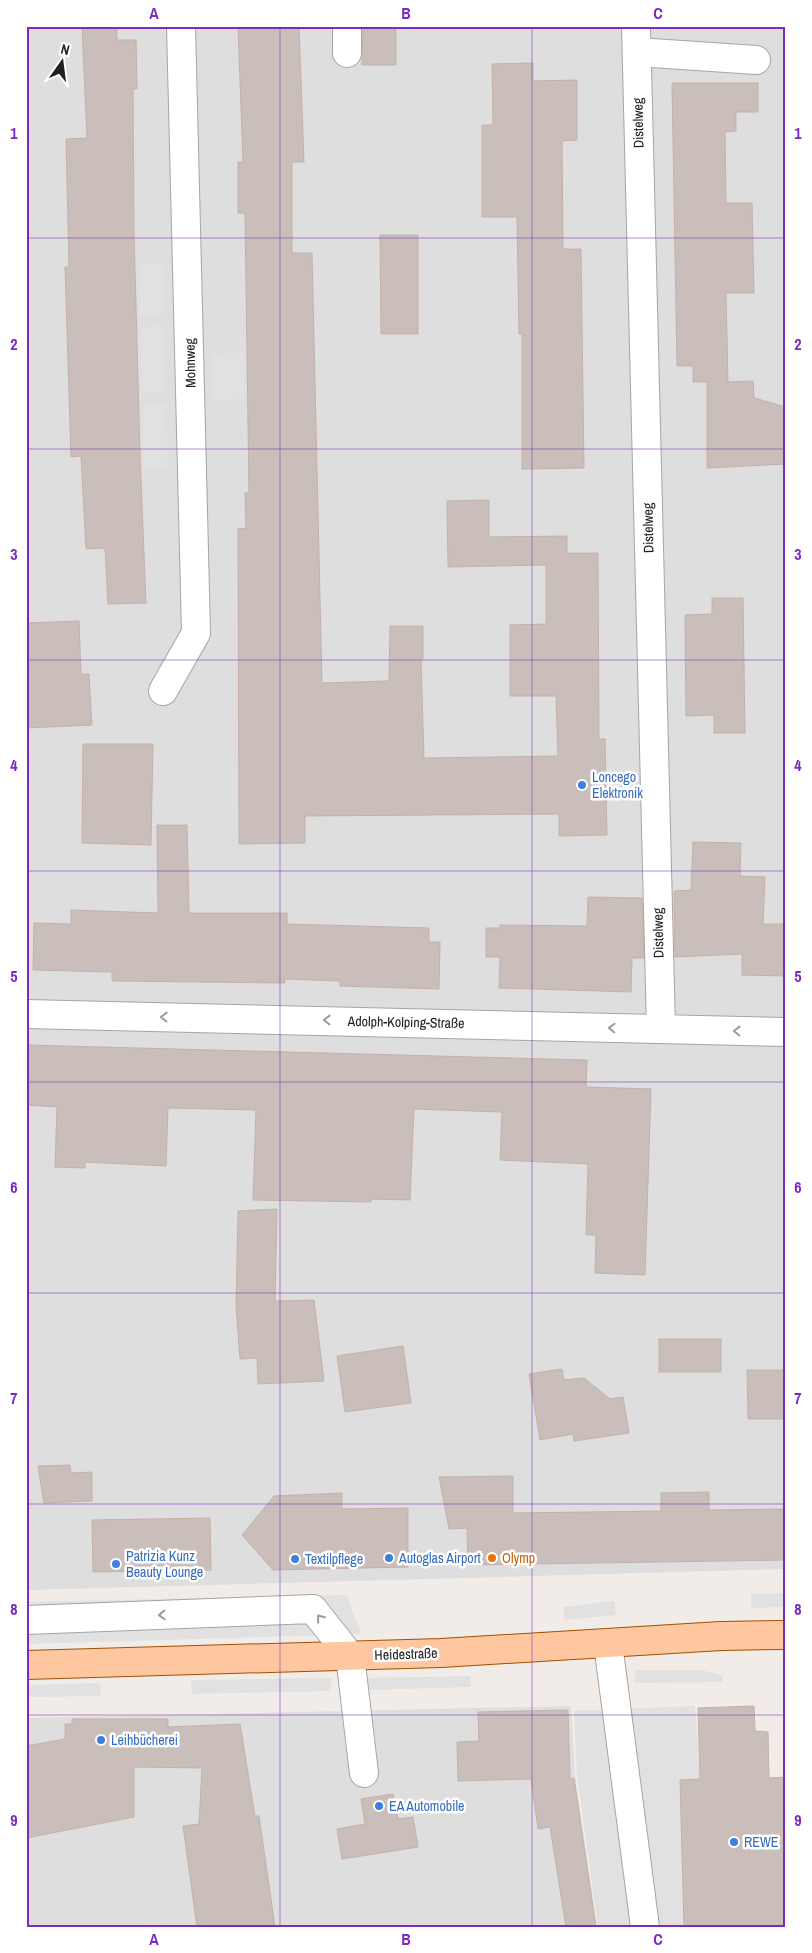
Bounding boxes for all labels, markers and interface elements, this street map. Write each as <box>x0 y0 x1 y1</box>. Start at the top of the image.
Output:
text: A <box>149 2 159 24</box>
text: B <box>401 2 411 24</box>
text: C <box>653 2 663 24</box>
north arrow <box>38 38 88 88</box>
text: N <box>59 40 71 59</box>
street label: Distelweg <box>629 97 647 148</box>
text: 1 <box>10 122 18 144</box>
text: 1 <box>794 122 802 144</box>
text: 2 <box>10 333 18 355</box>
text: 2 <box>794 333 802 355</box>
street label: Mohnweg <box>181 337 199 388</box>
street label: Distelweg <box>639 502 657 553</box>
text: 3 <box>10 543 18 565</box>
text: 3 <box>794 543 802 565</box>
text: 4 <box>10 754 18 776</box>
text: 4 <box>794 754 802 776</box>
place label: Loncego Elektronik <box>592 768 643 802</box>
marker: Loncego Elektronik <box>576 779 588 791</box>
street label: Distelweg <box>649 907 667 958</box>
text: 5 <box>10 965 18 987</box>
text: 5 <box>794 965 802 987</box>
one-way arrow <box>160 1011 168 1022</box>
street label: Adolph-Kolping-Straße <box>346 1012 465 1032</box>
one-way arrow <box>323 1015 330 1025</box>
one-way arrow <box>608 1022 616 1033</box>
one-way arrow <box>733 1026 740 1036</box>
text: 6 <box>10 1176 18 1198</box>
text: 6 <box>794 1176 802 1198</box>
text: 7 <box>10 1387 18 1409</box>
text: 7 <box>794 1387 802 1409</box>
place label: Patrizia Kunz Beauty Lounge <box>126 1547 203 1581</box>
place label: Autoglas Airport <box>398 1549 481 1567</box>
place label: Olymp <box>502 1549 535 1567</box>
place label: Textilpflege <box>305 1550 363 1568</box>
marker: Autoglas Airport <box>383 1552 395 1564</box>
marker: Olymp <box>486 1552 498 1564</box>
marker: Textilpflege <box>289 1553 301 1565</box>
marker: Patrizia Kunz Beauty Lounge <box>110 1558 122 1570</box>
text: 8 <box>10 1598 18 1620</box>
text: 8 <box>794 1598 802 1620</box>
one-way arrow <box>157 1610 165 1620</box>
one-way arrow <box>317 1615 325 1624</box>
street label: Heidestraße <box>374 1644 438 1664</box>
place label: Leihbücherei <box>111 1731 178 1749</box>
marker: Leihbücherei <box>95 1734 107 1746</box>
place label: EA Automobile <box>389 1797 464 1815</box>
marker: EA Automobile <box>373 1800 385 1812</box>
text: 9 <box>10 1809 18 1831</box>
text: 9 <box>794 1809 802 1831</box>
place label: REWE <box>744 1833 778 1851</box>
marker: REWE <box>728 1836 740 1848</box>
text: A <box>149 1928 159 1950</box>
text: B <box>401 1928 411 1950</box>
text: C <box>653 1928 663 1950</box>

